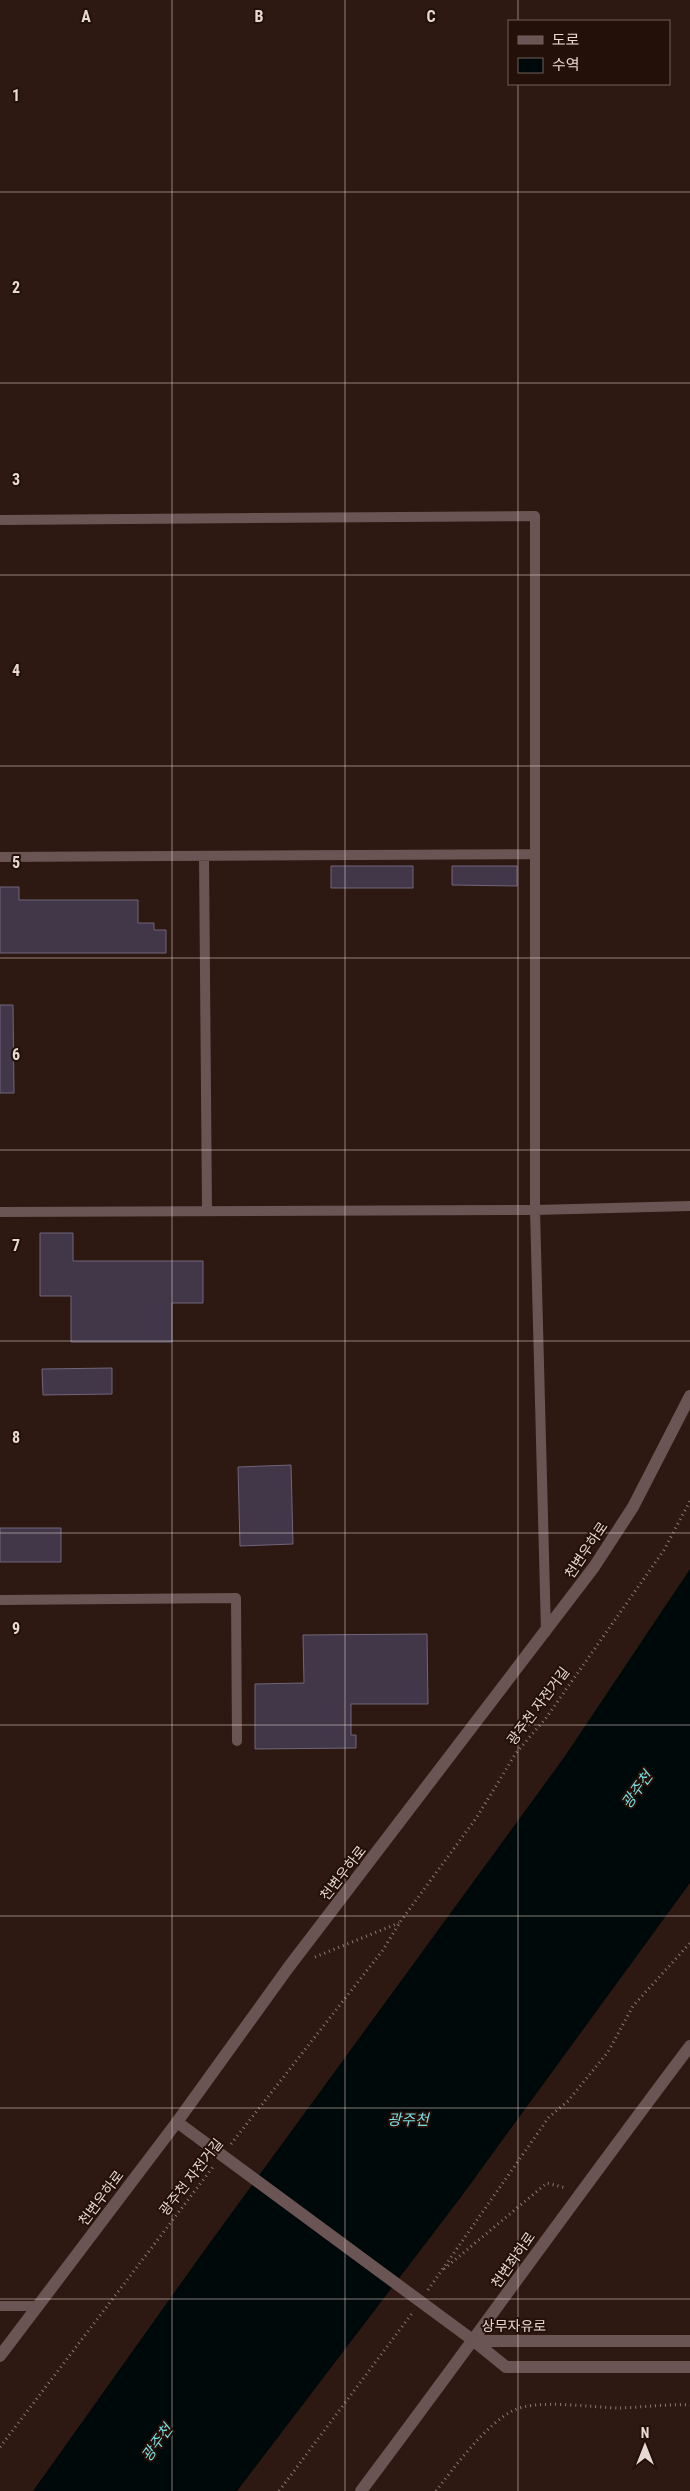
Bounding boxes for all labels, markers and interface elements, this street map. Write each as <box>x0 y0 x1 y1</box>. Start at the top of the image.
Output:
text: A <box>81 7 91 26</box>
text: B <box>255 7 264 26</box>
text: C <box>426 7 436 26</box>
legend <box>508 20 670 85</box>
text: 도로 <box>552 31 580 49</box>
text: 수역 <box>552 56 580 74</box>
text: 1 <box>12 86 20 105</box>
text: 2 <box>12 278 20 297</box>
text: 3 <box>12 470 20 489</box>
text: 4 <box>12 661 20 680</box>
text: 5 <box>12 853 20 872</box>
text: 6 <box>12 1045 20 1064</box>
text: 7 <box>12 1236 20 1255</box>
text: 8 <box>12 1428 20 1447</box>
street label: 천변우하로 <box>561 1519 611 1581</box>
text: 9 <box>12 1619 20 1638</box>
street label: 광주천 자전거길 <box>504 1664 572 1748</box>
water label: 광주천 <box>618 1766 658 1812</box>
street label: 천변우하로 <box>317 1843 369 1903</box>
water label: 광주천 <box>387 2111 431 2129</box>
street label: 광주천 자전거길 <box>156 2135 226 2219</box>
street label: 천변우하로 <box>75 2167 127 2229</box>
street label: 천변좌하로 <box>488 2229 538 2291</box>
street label: 상무자유로 <box>482 2318 546 2334</box>
water label: 광주천 <box>138 2419 178 2465</box>
north arrow <box>620 2421 670 2471</box>
text: N <box>641 2425 649 2441</box>

